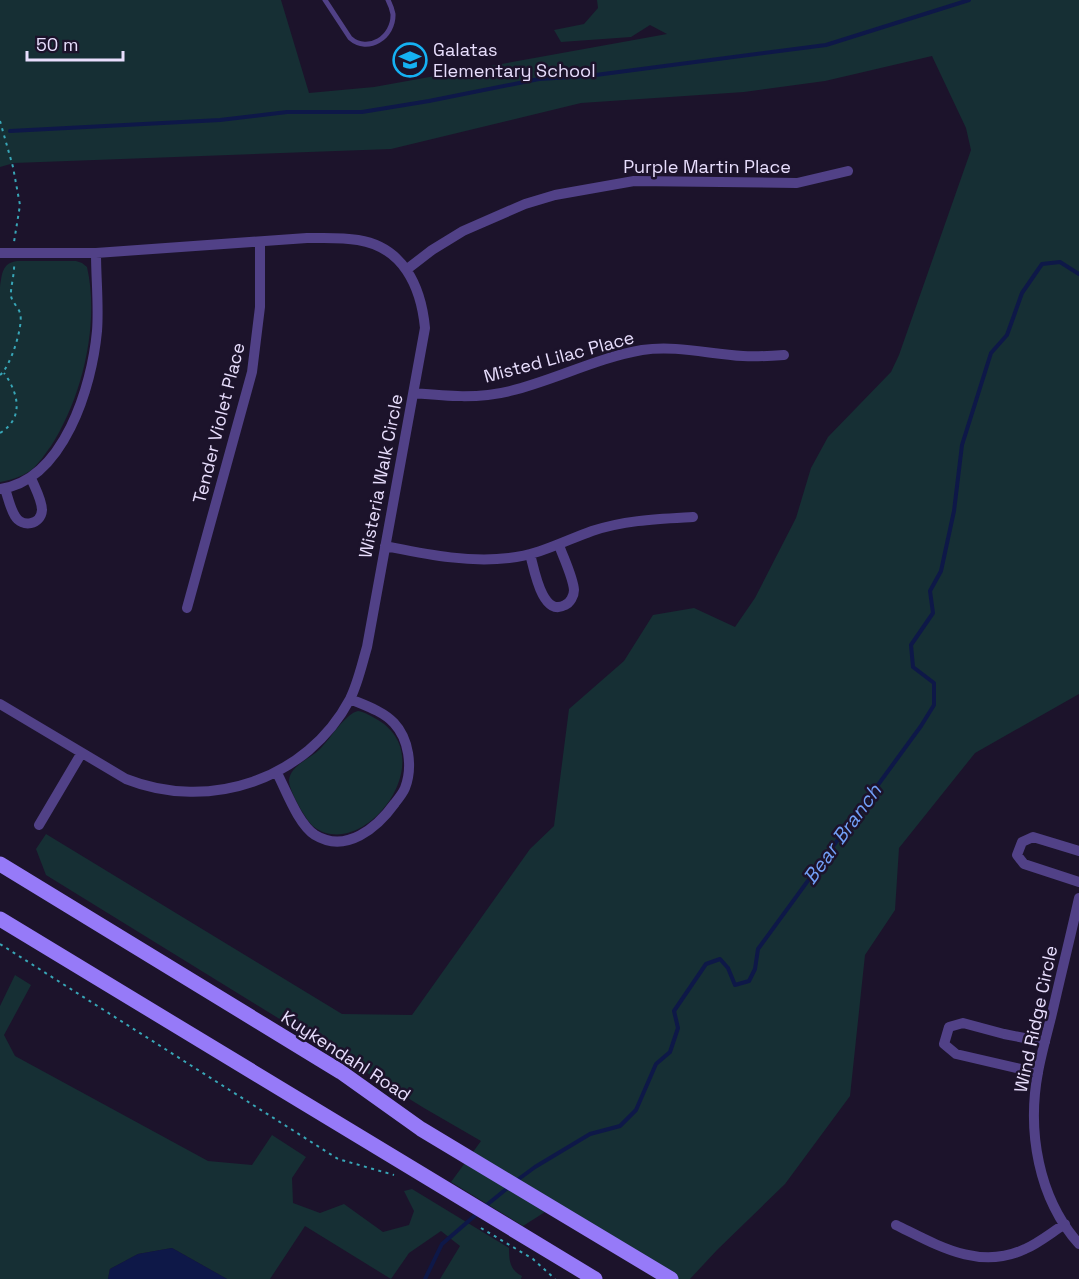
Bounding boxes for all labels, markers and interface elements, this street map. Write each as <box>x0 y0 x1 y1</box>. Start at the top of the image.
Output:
scale bar <box>27 24 123 62</box>
text: 50 m <box>36 33 78 56</box>
place label: Galatas Elementary School <box>433 38 596 82</box>
school or university icon: Galatas Elementary School <box>392 42 428 78</box>
street label: Purple Martin Place <box>623 155 791 178</box>
street label: Misted Lilac Place <box>481 325 637 388</box>
street label: Tender Violet Place <box>187 340 250 506</box>
street label: Wisteria Walk Circle <box>353 392 408 560</box>
water label: Bear Branch <box>797 778 888 889</box>
street label: Wind Ridge Circle <box>1009 943 1062 1095</box>
street label: Kuykendahl Road <box>277 1005 415 1106</box>

